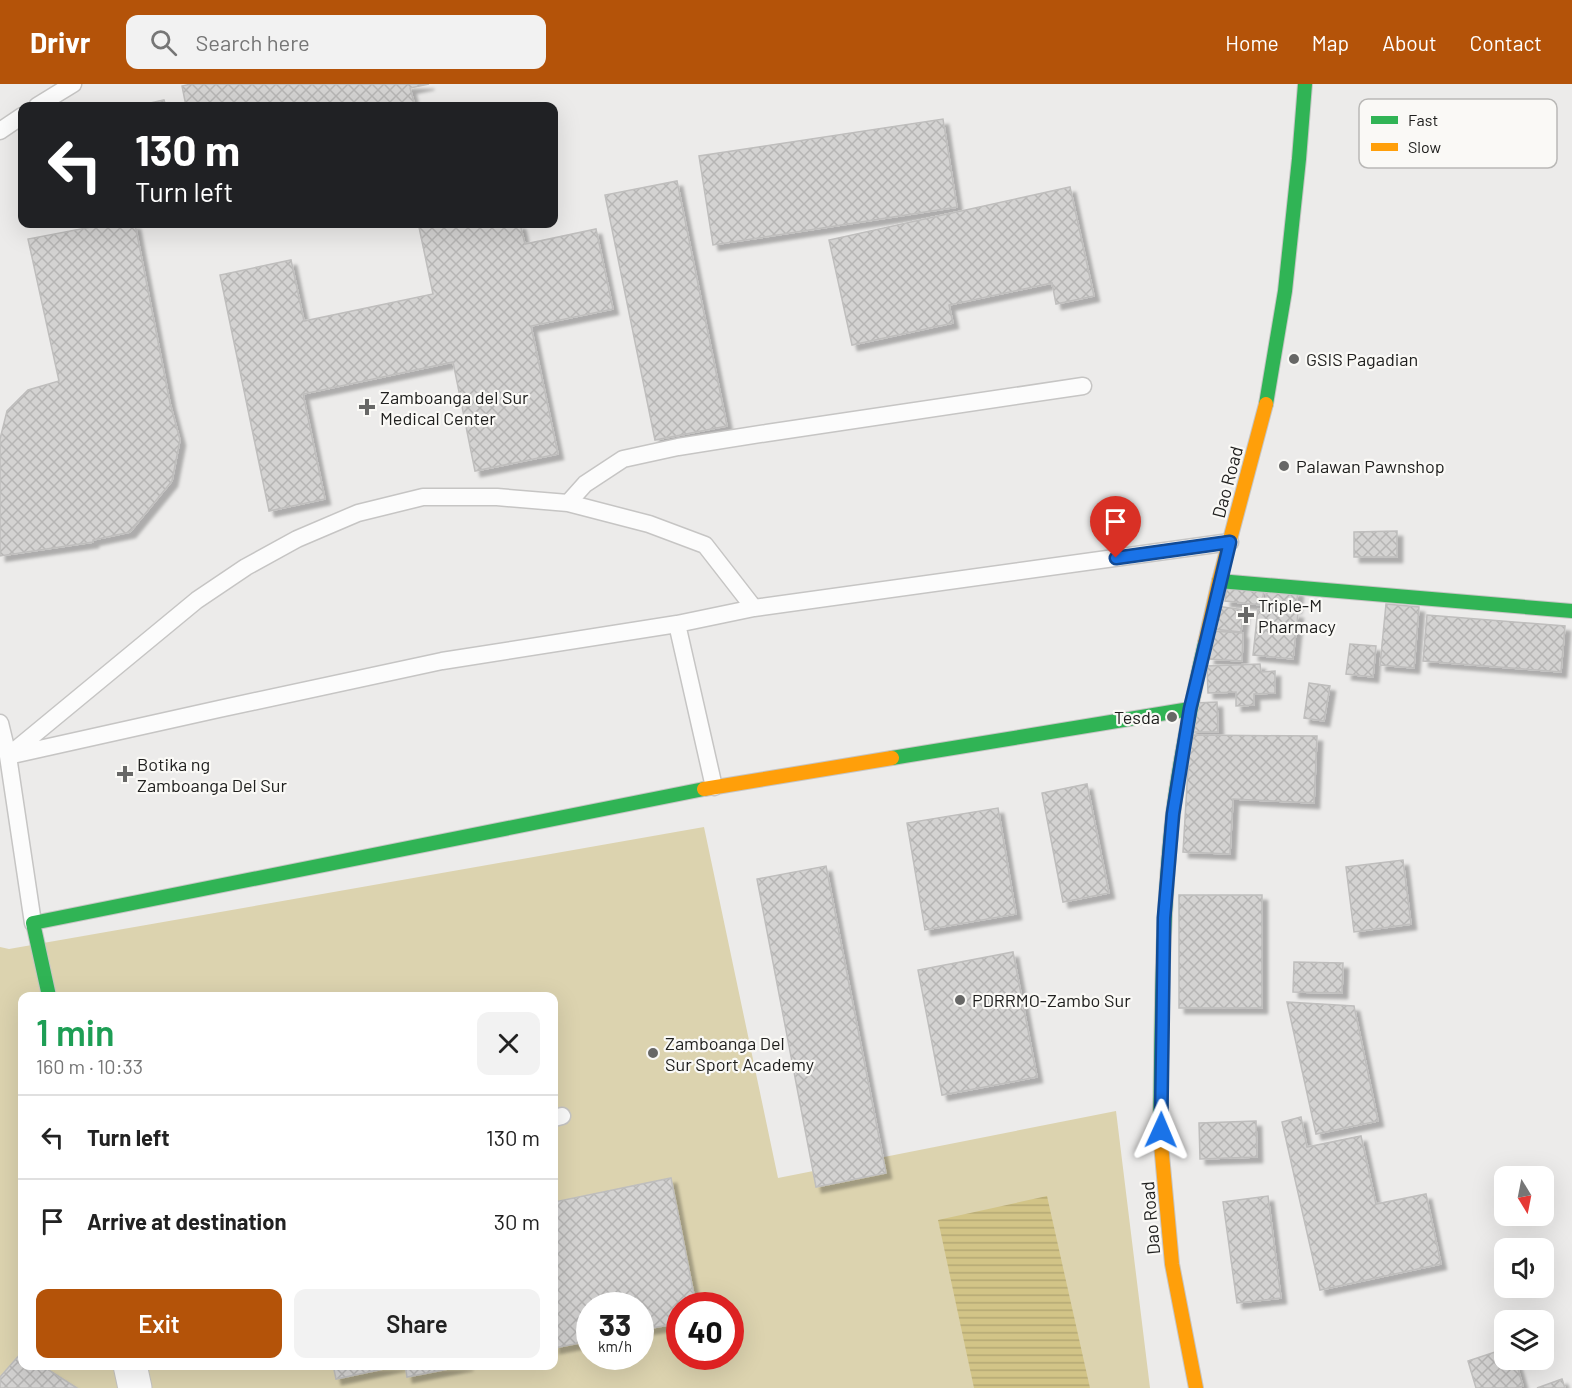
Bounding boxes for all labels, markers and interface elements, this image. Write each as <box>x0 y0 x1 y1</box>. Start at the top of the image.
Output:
search box <box>126 15 546 69</box>
text: Drivr <box>30 25 90 59</box>
icon: search <box>147 26 180 59</box>
text: Search here <box>195 29 310 55</box>
text: Home <box>1225 30 1279 55</box>
text: Map <box>1312 30 1349 55</box>
text: About <box>1382 30 1437 55</box>
text: Contact <box>1470 30 1542 55</box>
legend <box>1359 99 1557 168</box>
text: Fast <box>1408 110 1438 129</box>
text: 130 m <box>135 124 240 174</box>
icon: left <box>36 126 114 204</box>
text: Slow <box>1408 137 1441 156</box>
text: Turn left <box>135 175 233 207</box>
place label: GSIS Pagadian <box>1306 348 1418 370</box>
marker: GSIS Pagadian <box>1287 352 1301 366</box>
place label: Zamboanga del Sur Medical Center <box>380 386 529 429</box>
marker: Zamboanga del Sur Medical Center <box>358 398 376 416</box>
street label: Dao Road <box>1207 444 1247 520</box>
place label: Palawan Pawnshop <box>1296 455 1445 477</box>
marker: Palawan Pawnshop <box>1277 459 1291 473</box>
pin <box>1090 496 1141 558</box>
icon: arrive <box>1099 505 1132 538</box>
place label: Triple-M Pharmacy <box>1258 594 1336 637</box>
marker: Triple-M Pharmacy <box>1239 608 1253 622</box>
place label: Tesda <box>1114 706 1160 728</box>
marker: Tesda <box>1165 710 1179 724</box>
place label: Botika ng Zamboanga Del Sur <box>137 753 287 796</box>
marker: Botika ng Zamboanga Del Sur <box>118 767 132 781</box>
place label: PDRRMO-Zambo Sur <box>972 989 1131 1011</box>
marker: PDRRMO-Zambo Sur <box>953 993 967 1007</box>
text: 1 min <box>36 1010 115 1053</box>
button: close <box>477 1012 540 1075</box>
place label: Zamboanga Del Sur Sport Academy <box>665 1032 814 1075</box>
marker: Zamboanga Del Sur Sport Academy <box>646 1046 660 1060</box>
text: 160 m · 10:33 <box>36 1054 143 1078</box>
position arrow <box>1129 1098 1193 1162</box>
icon: left <box>36 1121 69 1154</box>
text: Turn left <box>87 1124 170 1150</box>
text: 130 m <box>486 1124 540 1150</box>
north arrow <box>1494 1166 1554 1226</box>
map controls <box>1494 1166 1554 1370</box>
street label: Dao Road <box>1136 1180 1164 1256</box>
icon: arrive <box>36 1205 69 1238</box>
text: Arrive at destination <box>87 1208 286 1234</box>
text: 30 m <box>494 1208 540 1234</box>
button: sound <box>1494 1238 1554 1298</box>
button: Exit <box>36 1289 282 1358</box>
button: Share <box>294 1289 540 1358</box>
speed limit sign: 40 <box>666 1292 744 1370</box>
text: 33 <box>599 1306 631 1342</box>
button: layers <box>1494 1310 1554 1370</box>
text: km/h <box>598 1337 632 1355</box>

